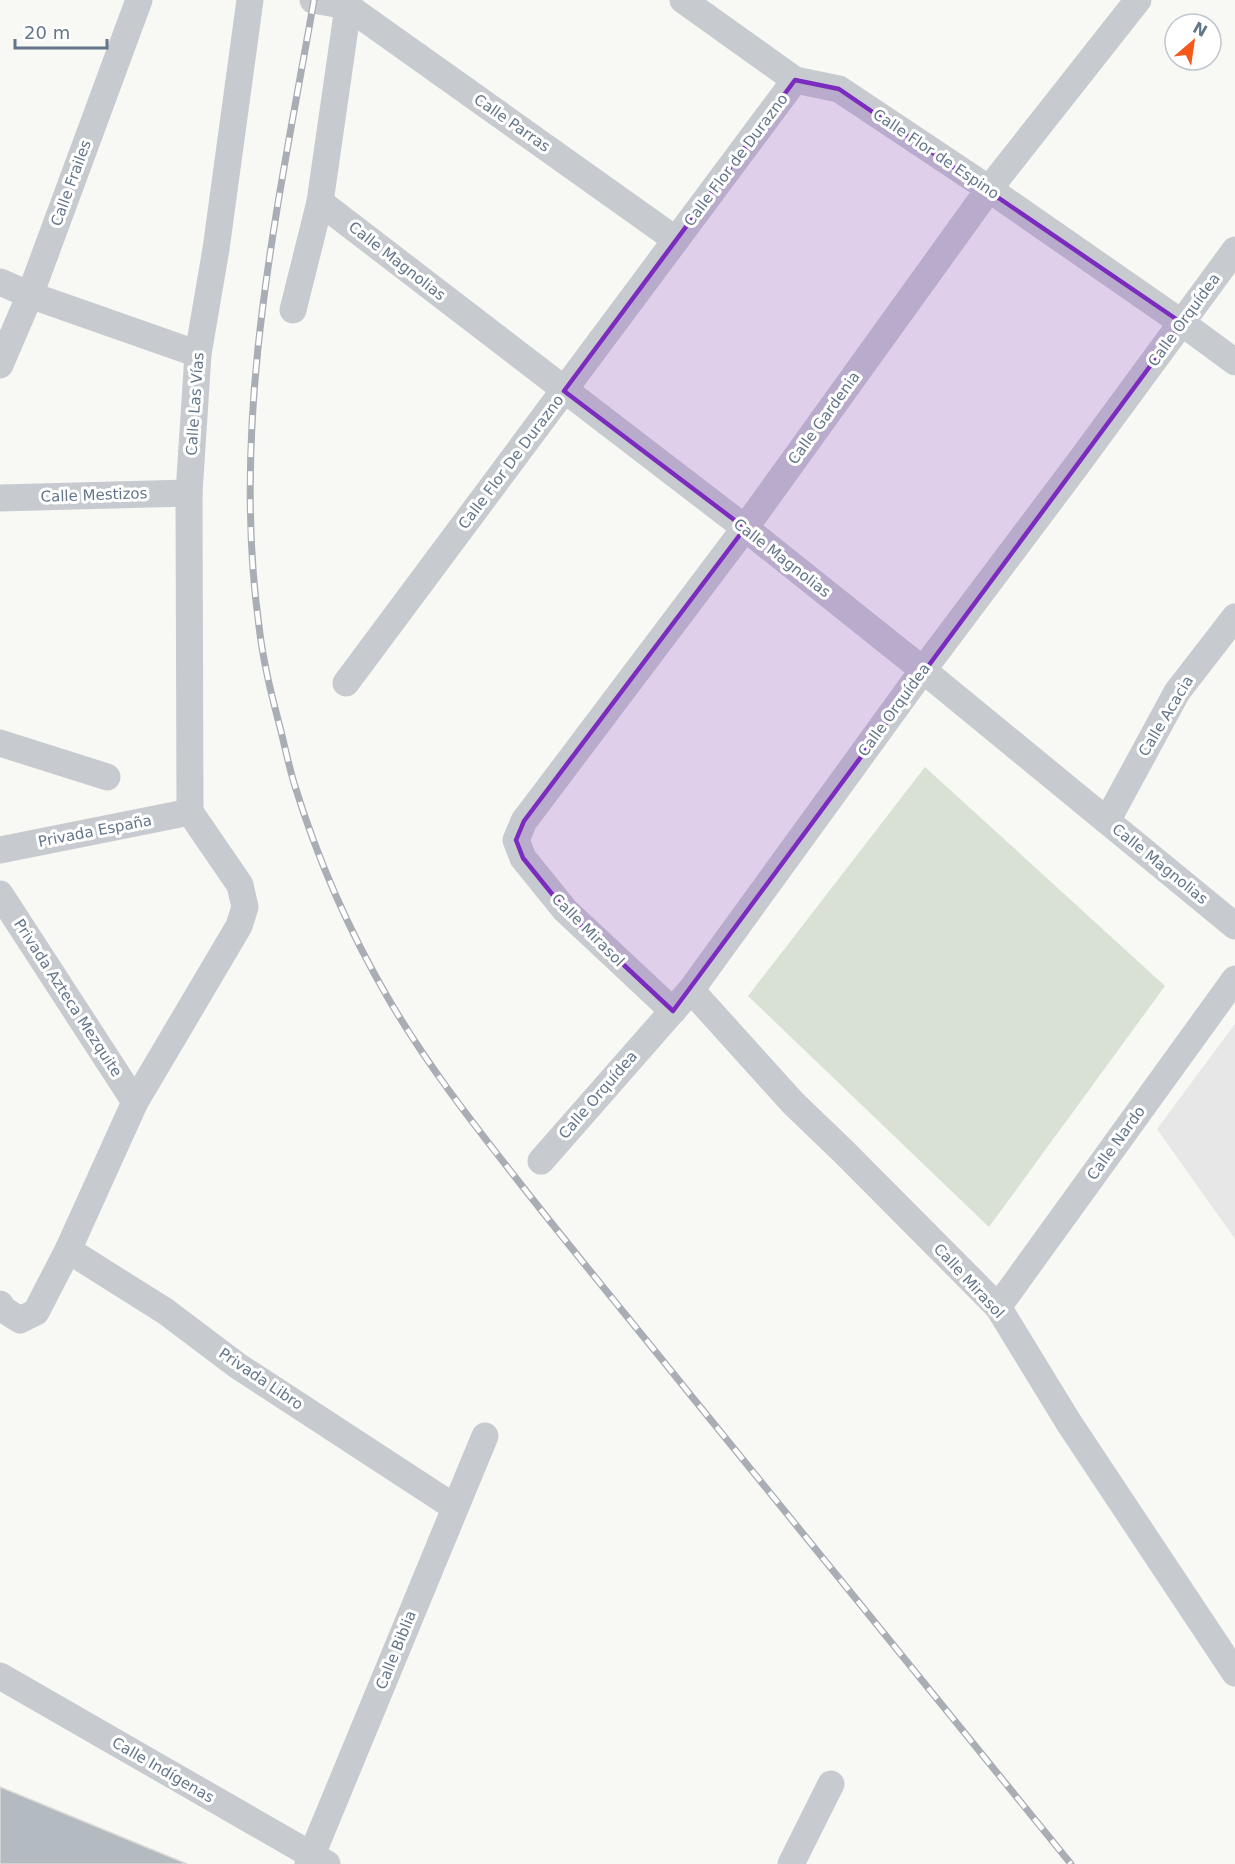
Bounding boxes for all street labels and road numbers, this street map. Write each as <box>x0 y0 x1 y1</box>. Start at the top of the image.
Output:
street label: Calle Parras <box>471 90 554 156</box>
street label: Calle Flor de Durazno <box>680 90 792 230</box>
street label: Calle Flor de Espino <box>870 105 1002 203</box>
street label: Calle Frailes <box>47 137 95 228</box>
street label: Calle Magnolias <box>345 218 449 304</box>
street label: Calle Orquídea <box>1144 270 1224 370</box>
street label: Calle Las Vías <box>182 352 208 456</box>
street label: Calle Gardenia <box>784 368 864 468</box>
street label: Calle Flor De Durazno <box>455 391 567 533</box>
street label: Calle Mestizos <box>40 484 148 506</box>
street label: Calle Magnolias <box>730 515 834 601</box>
street label: Calle Orquídea <box>854 660 934 760</box>
street label: Calle Acacia <box>1135 672 1197 760</box>
street label: Privada España <box>37 811 153 851</box>
street label: Calle Magnolias <box>1109 820 1212 908</box>
street label: Calle Mirasol <box>548 890 628 970</box>
street label: Privada Azteca Mezquite <box>10 916 126 1080</box>
street label: Calle Orquídea <box>555 1047 641 1143</box>
street label: Calle Nardo <box>1083 1103 1149 1183</box>
street label: Calle Mirasol <box>930 1240 1008 1322</box>
street label: Privada Libro <box>215 1344 307 1414</box>
street label: Calle Biblia <box>372 1608 420 1692</box>
street label: Calle Indígenas <box>109 1733 217 1807</box>

